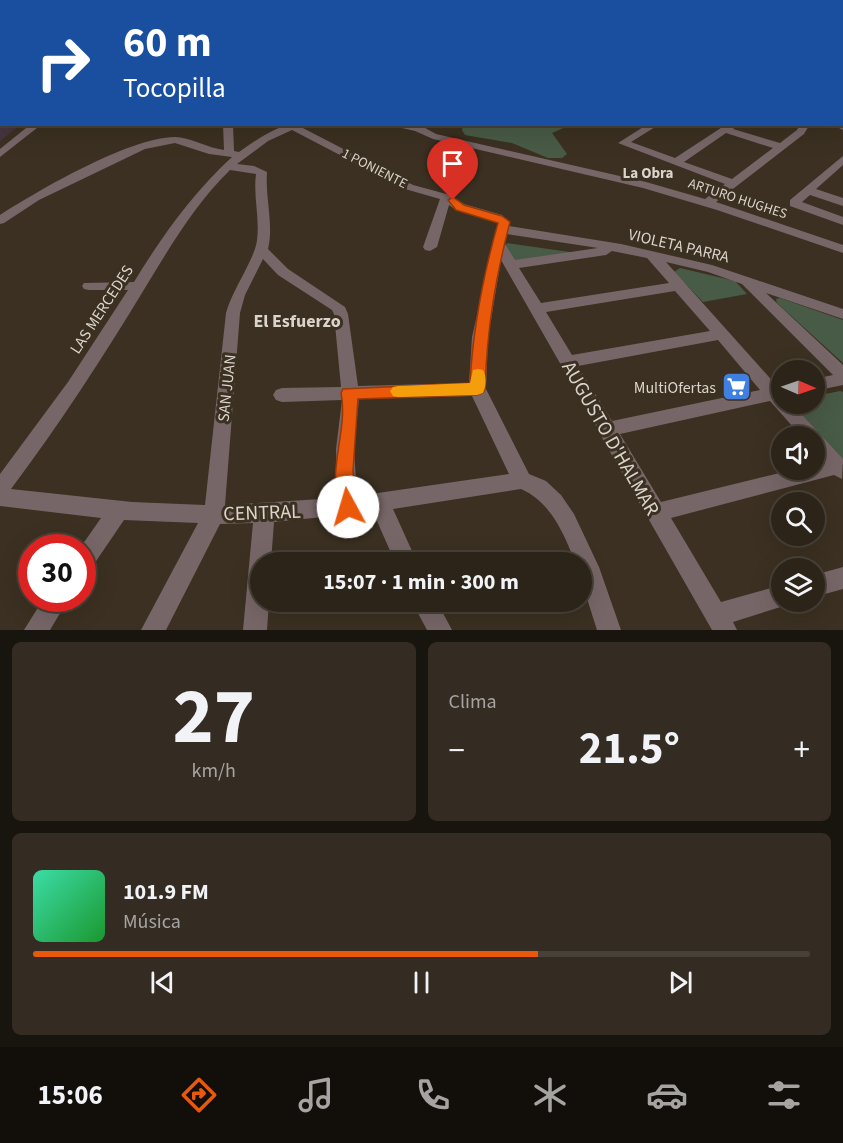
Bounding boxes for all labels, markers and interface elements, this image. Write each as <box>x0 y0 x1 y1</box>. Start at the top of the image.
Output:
text: 60 m <box>123 13 212 73</box>
icon: right <box>24 24 102 102</box>
text: Tocopilla <box>123 69 226 108</box>
pin <box>427 138 478 200</box>
street label: 1 PONIENTE <box>338 144 411 194</box>
icon: arrive <box>436 147 469 180</box>
district label: La Obra <box>623 163 674 184</box>
street label: ARTURO HUGHES <box>686 174 790 224</box>
street label: VIOLETA PARRA <box>626 224 732 268</box>
street label: LAS MERCEDES <box>65 261 139 358</box>
district label: El Esfuerzo <box>253 309 341 334</box>
street label: SAN JUAN <box>213 353 241 423</box>
street label: AUGUSTO D'HALMAR <box>555 356 666 521</box>
north arrow <box>771 360 825 414</box>
map controls <box>771 360 825 612</box>
supermarket icon: MultiOfertas <box>721 371 753 403</box>
place label: MultiOfertas <box>634 377 716 399</box>
button: sound <box>771 426 825 480</box>
position arrow <box>316 475 380 539</box>
button: search <box>771 492 825 546</box>
street label: CENTRAL <box>223 498 302 528</box>
speed limit sign: 30 <box>18 534 96 612</box>
button: layers <box>771 558 825 612</box>
text: 15:07 · 1 min · 300 m <box>323 566 519 598</box>
text: 27 <box>173 662 255 773</box>
text: Clima <box>449 688 497 716</box>
text: 21.5° <box>579 717 680 781</box>
text: − <box>449 727 465 774</box>
text: + <box>794 727 810 774</box>
text: km/h <box>192 757 236 785</box>
text: 101.9 FM <box>123 876 209 908</box>
text: Música <box>123 908 181 936</box>
icon: previous <box>146 966 179 999</box>
icon: pause <box>405 966 438 999</box>
icon: next <box>664 966 697 999</box>
icon: directions <box>178 1074 220 1116</box>
icon: music <box>295 1074 337 1116</box>
icon: phone <box>412 1074 454 1116</box>
icon: climate <box>529 1074 571 1116</box>
icon: car <box>646 1074 688 1116</box>
icon: filters <box>763 1074 805 1116</box>
text: 15:06 <box>38 1076 103 1115</box>

